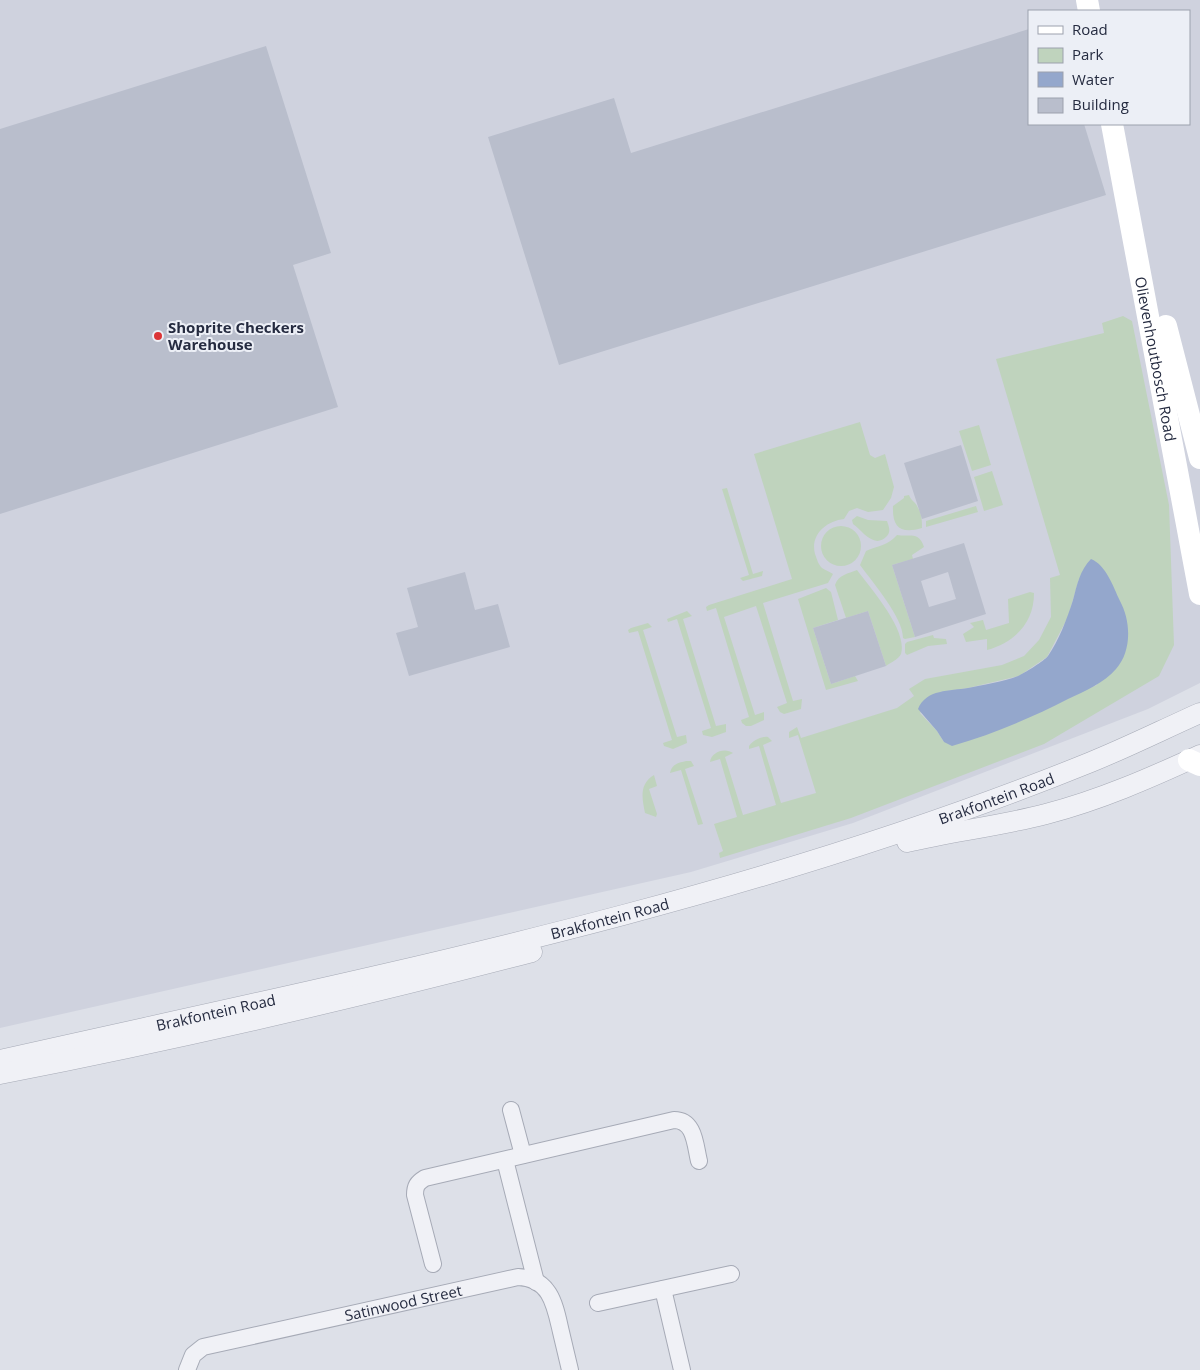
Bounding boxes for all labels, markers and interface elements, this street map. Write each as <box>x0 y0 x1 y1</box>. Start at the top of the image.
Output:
legend <box>1028 10 1190 125</box>
text: Road <box>1072 19 1108 39</box>
text: Park <box>1072 44 1103 64</box>
text: Water <box>1072 69 1114 89</box>
text: Building <box>1072 94 1129 114</box>
street label: Olievenhoutbosch Road <box>1131 275 1181 443</box>
place label: Shoprite Checkers Warehouse <box>168 317 304 354</box>
marker: Shoprite Checkers Warehouse <box>152 330 164 342</box>
street label: Brakfontein Road <box>936 768 1057 829</box>
street label: Brakfontein Road <box>548 893 671 943</box>
street label: Brakfontein Road <box>154 989 277 1035</box>
street label: Satinwood Street <box>343 1280 464 1325</box>

